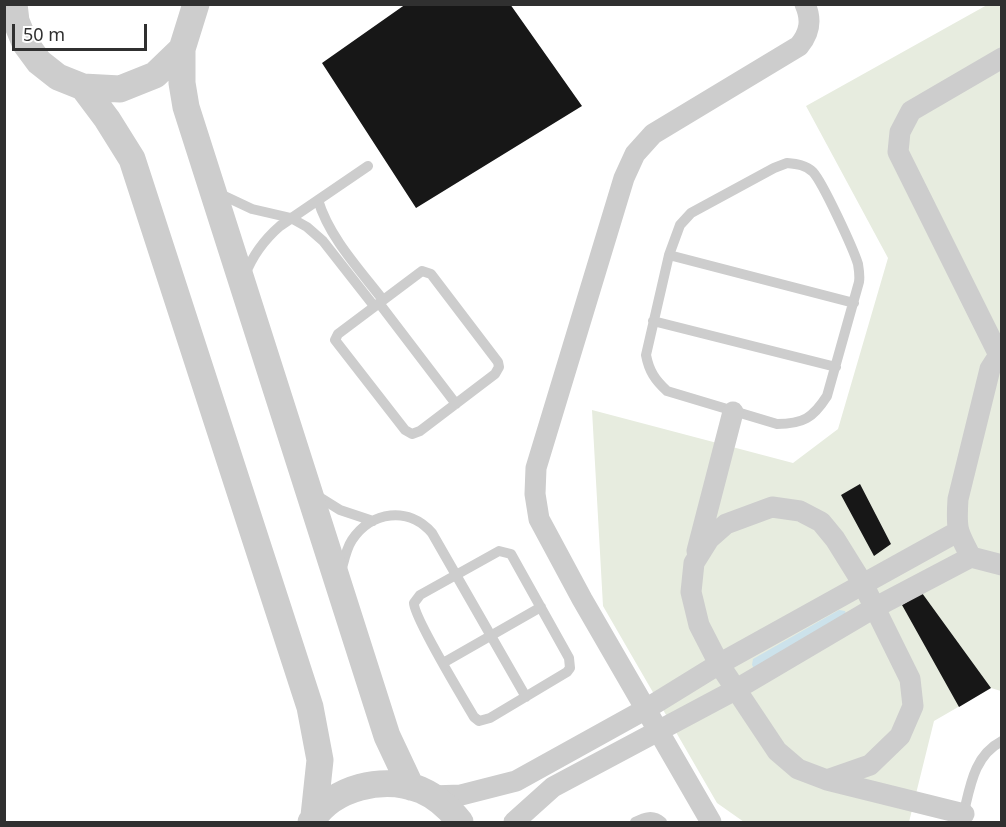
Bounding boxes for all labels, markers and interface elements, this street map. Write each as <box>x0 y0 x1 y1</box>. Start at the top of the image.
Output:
scale bar <box>15 12 150 50</box>
text: 50 m <box>23 22 65 46</box>

